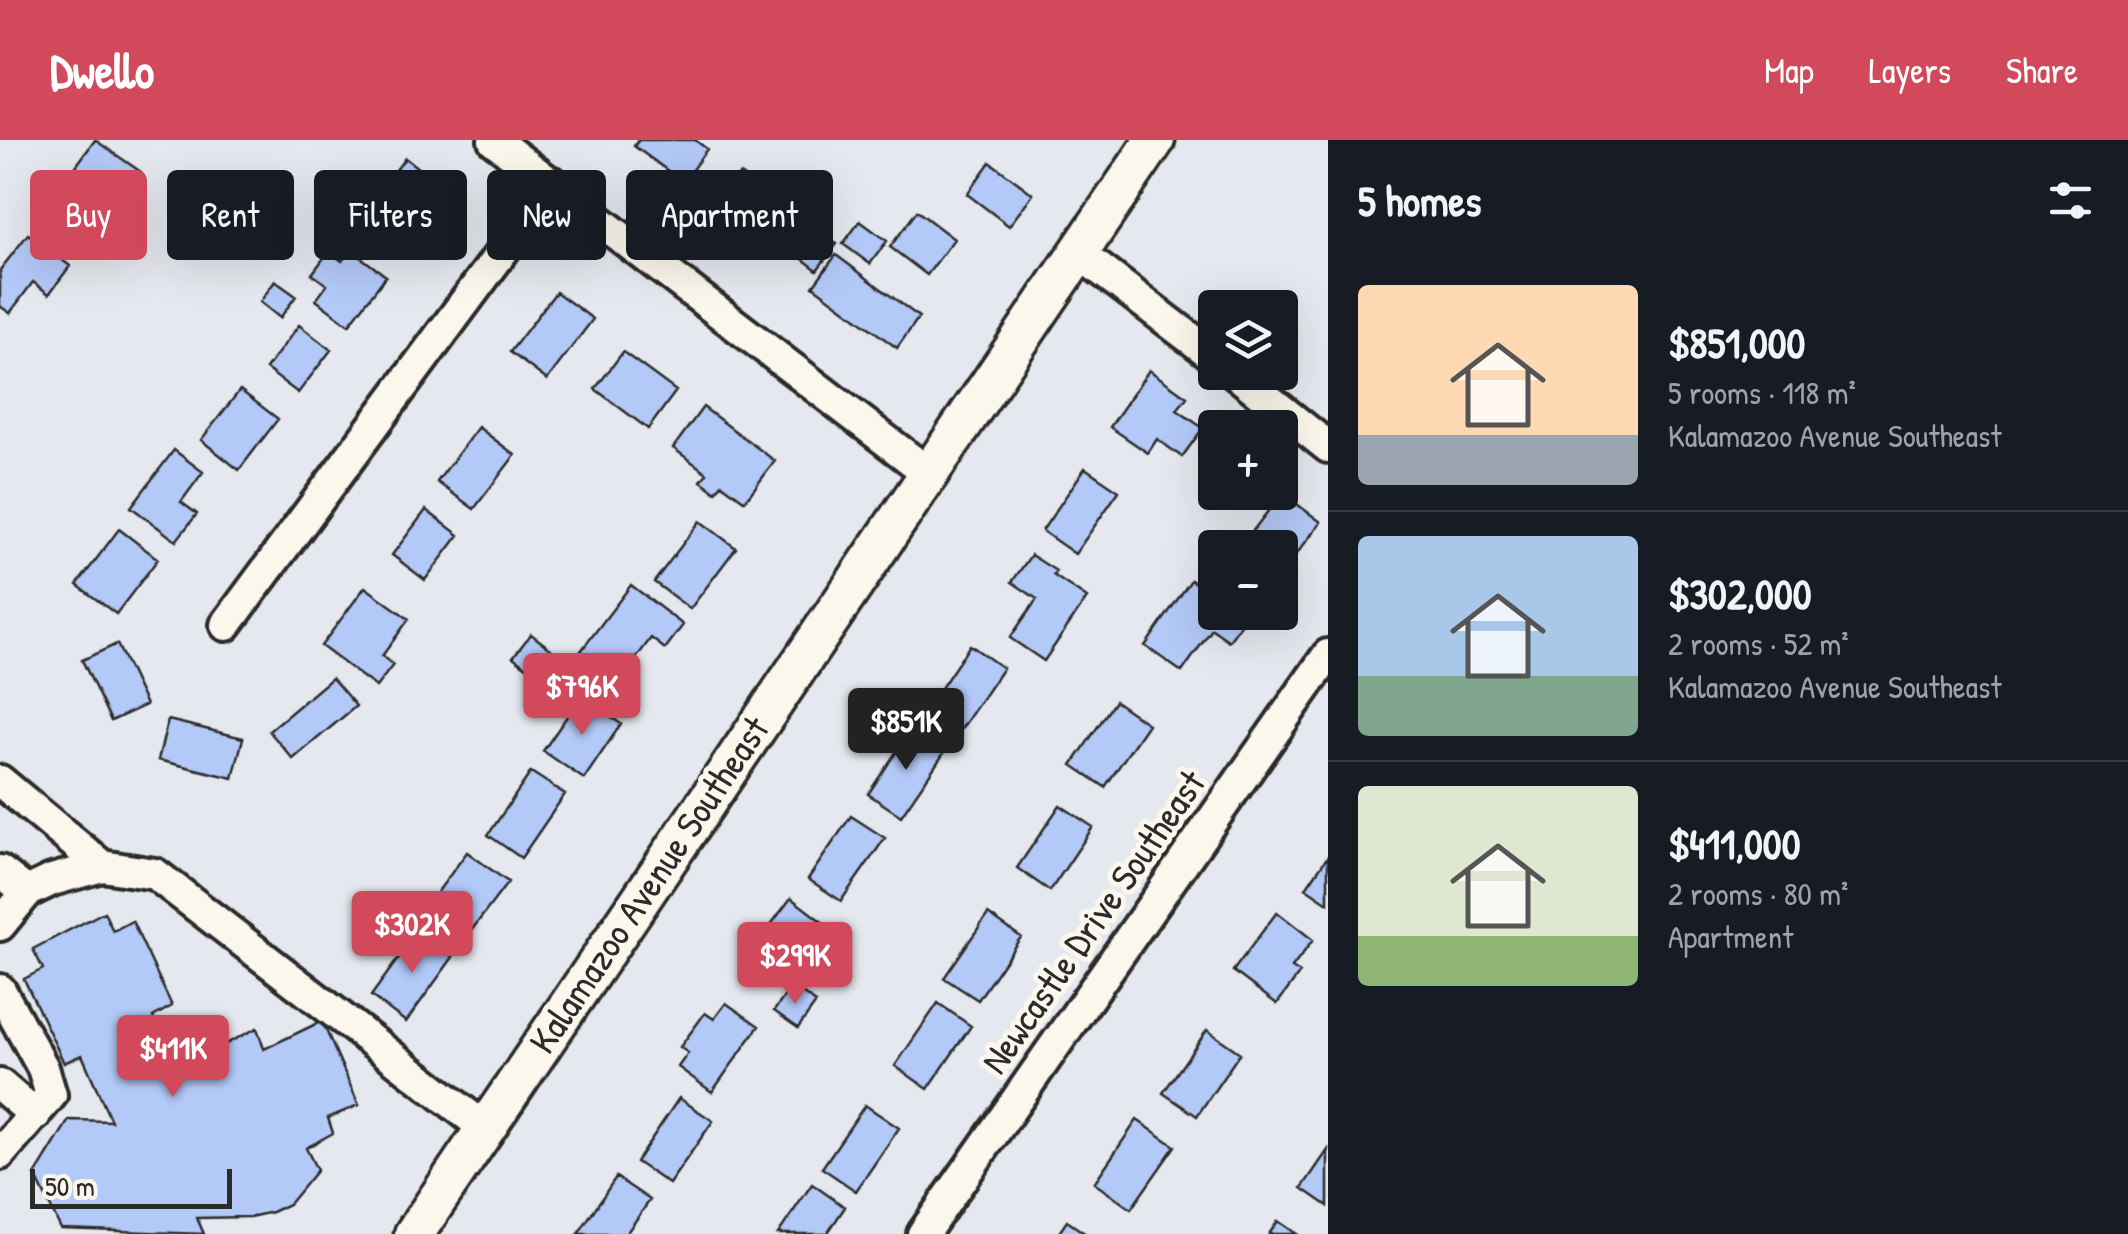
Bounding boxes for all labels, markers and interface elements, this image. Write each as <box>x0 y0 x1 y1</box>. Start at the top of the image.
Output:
text: Dwello <box>50 38 154 103</box>
text: Map <box>1764 47 1814 94</box>
text: Layers <box>1869 47 1951 94</box>
text: Share <box>2006 47 2078 94</box>
chip: Buy <box>30 170 147 260</box>
chip: Rent <box>167 170 294 260</box>
chip: Filters <box>314 170 467 260</box>
chip: New <box>487 170 606 260</box>
chip: Apartment <box>626 170 833 260</box>
text: 5 homes <box>1358 172 1481 229</box>
icon: filters <box>2043 173 2098 228</box>
map controls <box>1198 290 1298 630</box>
button: layers <box>1198 290 1298 390</box>
text: $851,000 <box>1668 314 1805 371</box>
icon: home <box>1438 325 1558 445</box>
text: 5 rooms · 118 m² <box>1668 371 1856 414</box>
button: + <box>1198 410 1298 510</box>
text: Kalamazoo Avenue Southeast <box>1668 414 2001 457</box>
button: − <box>1198 530 1298 630</box>
text: $302,000 <box>1668 565 1812 622</box>
icon: home <box>1438 576 1558 696</box>
text: 2 rooms · 52 m² <box>1668 622 1849 665</box>
pin: $796K <box>512 653 652 738</box>
text: $796K <box>545 664 619 707</box>
text: Kalamazoo Avenue Southeast <box>1668 665 2001 708</box>
pin: $851K <box>836 688 976 773</box>
text: $851K <box>870 699 942 742</box>
street label: Kalamazoo Avenue Southeast <box>516 705 781 1063</box>
street label: Newcastle Drive Southeast <box>968 759 1217 1083</box>
text: $411,000 <box>1668 815 1800 872</box>
icon: home <box>1438 826 1558 946</box>
text: 2 rooms · 80 m² <box>1668 872 1848 915</box>
pin: $302K <box>342 891 482 976</box>
text: $302K <box>374 902 450 945</box>
text: Apartment <box>1668 915 1793 958</box>
pin: $299K <box>725 922 865 1007</box>
text: $299K <box>759 933 831 976</box>
pin: $411K <box>103 1015 243 1100</box>
text: $411K <box>139 1026 207 1069</box>
scale bar <box>30 1164 232 1208</box>
text: 50 m <box>45 1167 95 1205</box>

